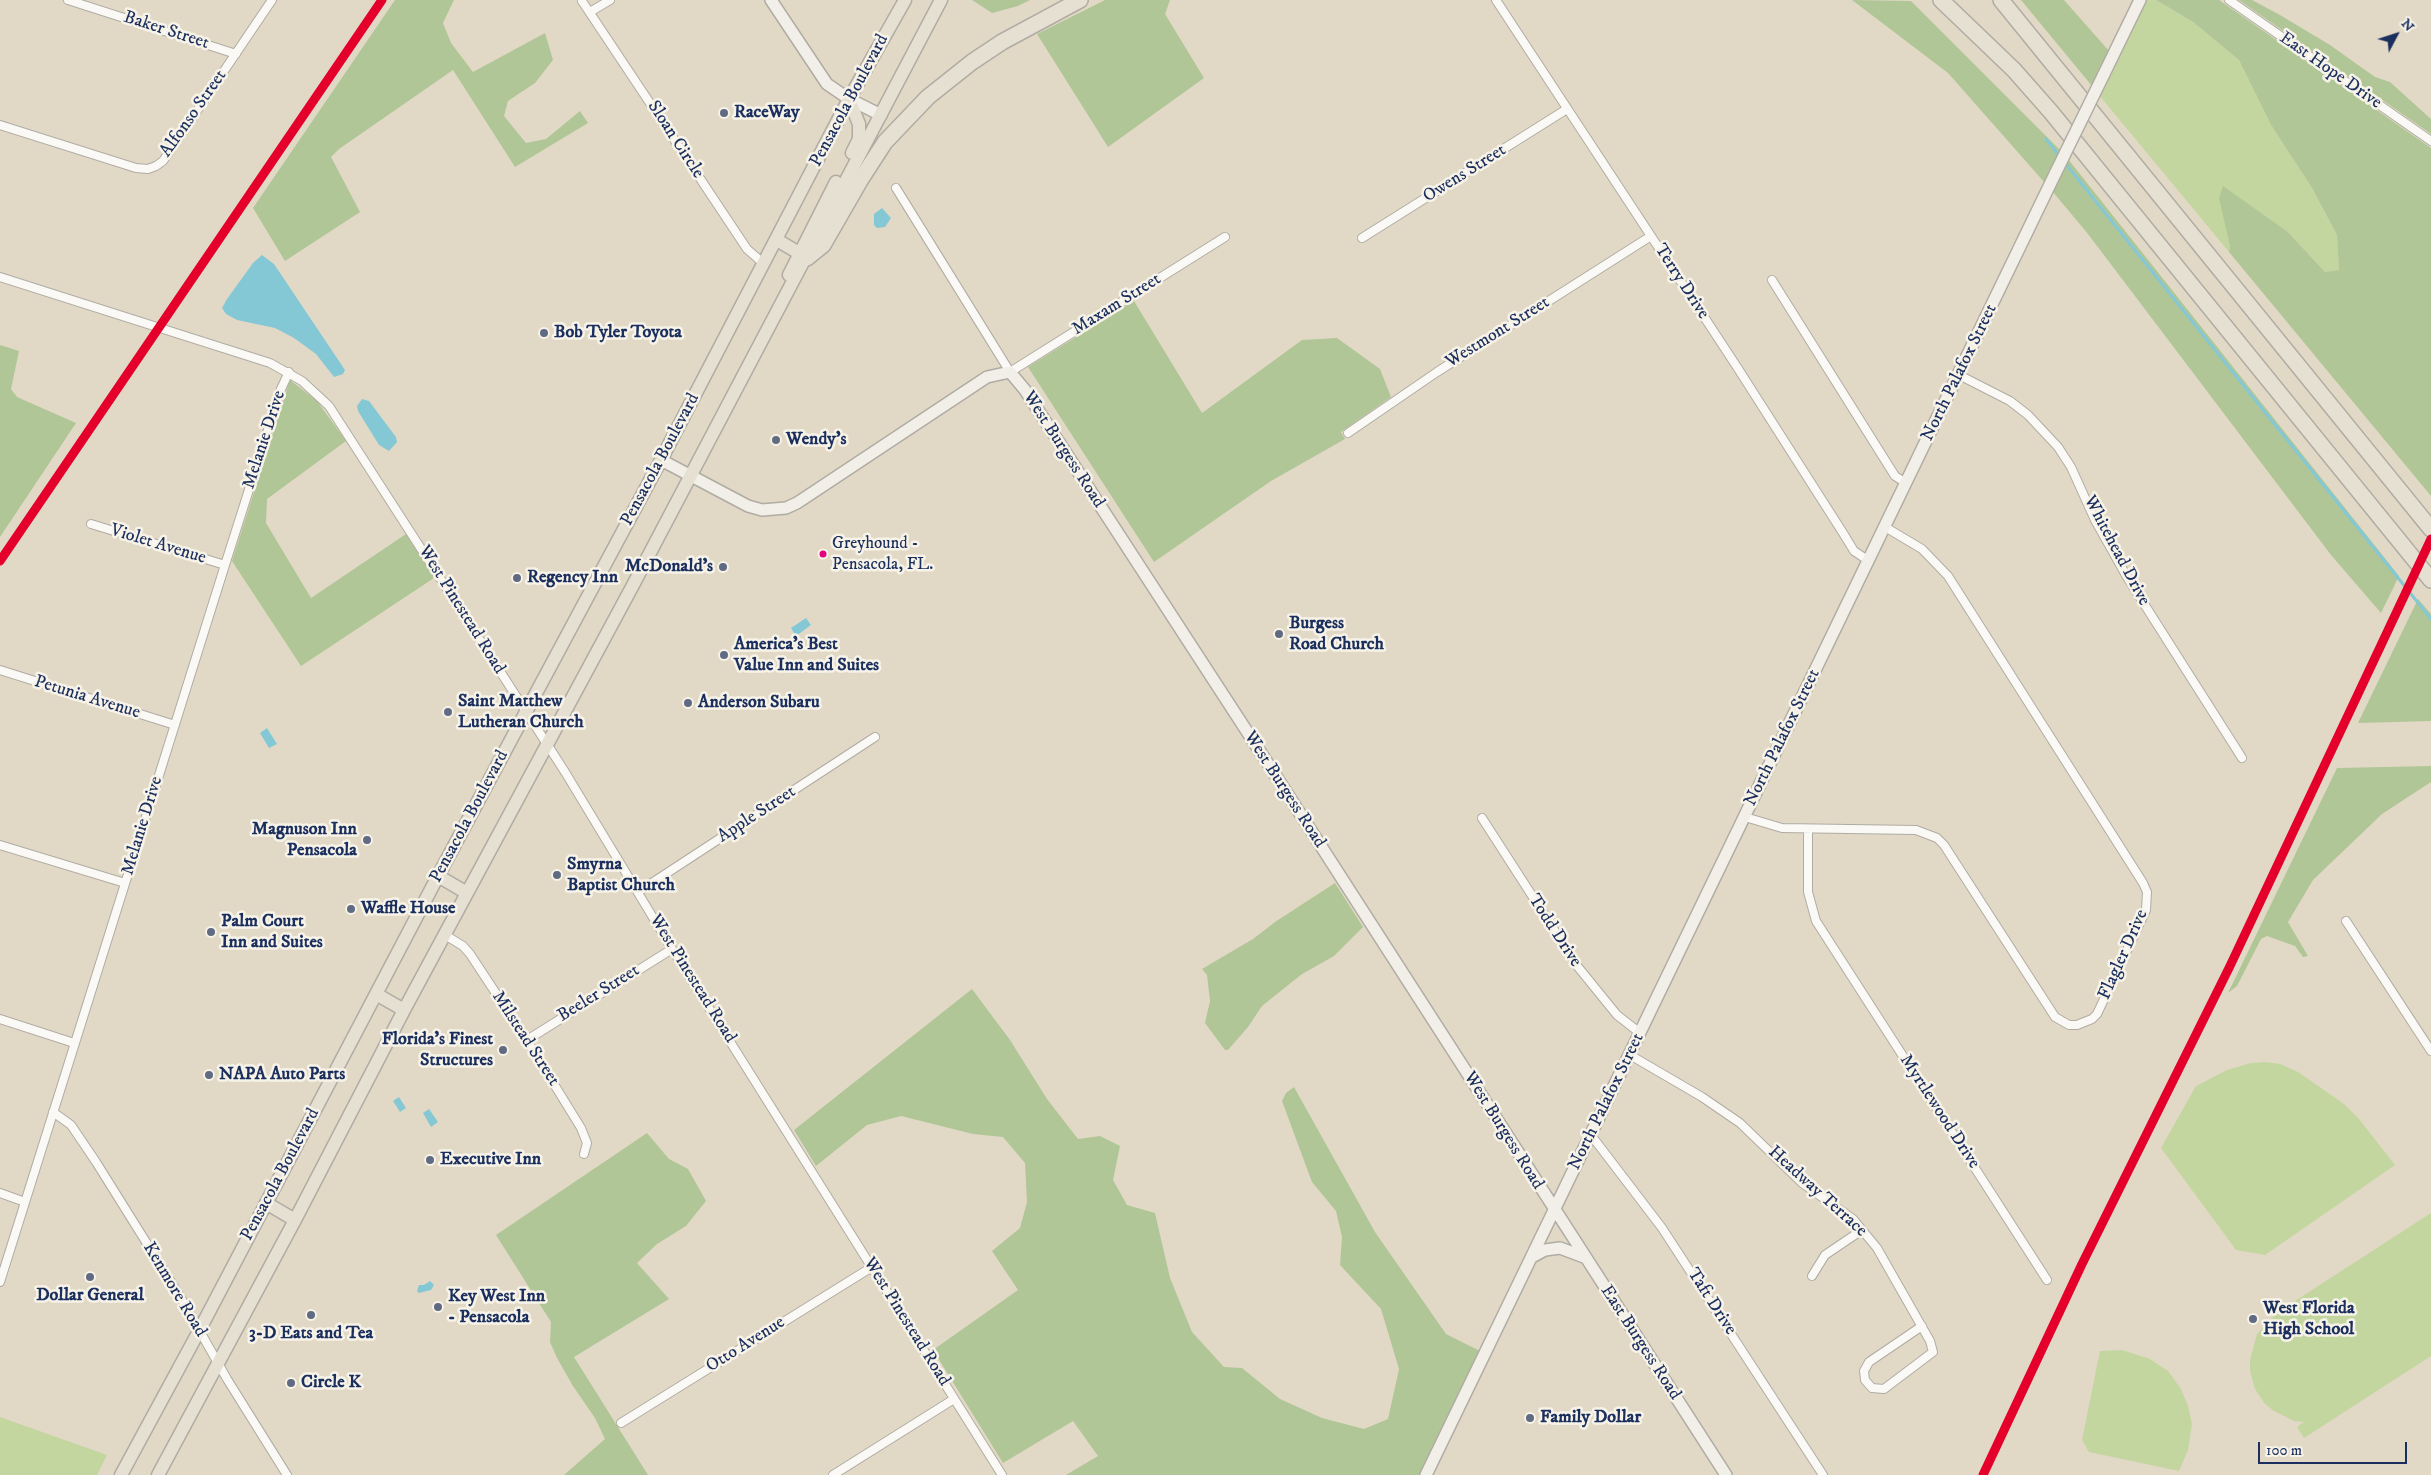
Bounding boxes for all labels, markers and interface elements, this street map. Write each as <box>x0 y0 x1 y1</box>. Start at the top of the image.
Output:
street label: Baker Street <box>121 7 211 55</box>
north arrow <box>2371 10 2421 60</box>
text: N <box>2397 15 2418 36</box>
street label: East Hope Drive <box>2275 28 2385 114</box>
street label: Pensacola Boulevard <box>806 31 894 171</box>
street label: Alfonso Street <box>156 66 232 162</box>
street label: Sloan Circle <box>642 97 708 183</box>
place label: RaceWay <box>734 102 800 124</box>
marker: RaceWay <box>718 107 730 119</box>
street label: Owens Street <box>1420 140 1510 208</box>
street label: Terry Drive <box>1649 240 1713 324</box>
street label: Maxam Street <box>1069 269 1165 341</box>
street label: Westmont Street <box>1442 292 1554 374</box>
street label: North Palafox Street <box>1917 301 2003 445</box>
place label: Bob Tyler Toyota <box>554 322 682 344</box>
marker: Bob Tyler Toyota <box>538 327 550 339</box>
street label: Melanie Drive <box>239 388 291 492</box>
street label: West Burgess Road <box>1017 388 1109 512</box>
street label: Pensacola Boulevard <box>617 390 705 530</box>
place label: Wendy's <box>786 429 846 451</box>
marker: Wendy's <box>770 434 782 446</box>
street label: Whitehead Drive <box>2078 492 2154 610</box>
street label: Violet Avenue <box>108 520 208 570</box>
place label: Greyhound - Pensacola, FL. <box>832 534 933 574</box>
street label: West Pinestead Road <box>413 542 509 678</box>
marker: Greyhound - Pensacola, FL. <box>818 549 828 559</box>
place label: McDonald's <box>625 556 713 578</box>
marker: McDonald's <box>717 561 729 573</box>
place label: Regency Inn <box>527 567 618 589</box>
marker: Regency Inn <box>511 572 523 584</box>
place label: Burgess Road Church <box>1289 613 1384 656</box>
marker: Burgess Road Church <box>1273 628 1285 640</box>
place label: America's Best Value Inn and Suites <box>734 634 879 676</box>
marker: America's Best Value Inn and Suites <box>718 649 730 661</box>
street label: North Palafox Street <box>1740 666 1826 810</box>
street label: Petunia Avenue <box>31 672 143 724</box>
place label: Saint Matthew Lutheran Church <box>458 691 584 734</box>
place label: Anderson Subaru <box>698 692 820 714</box>
marker: Anderson Subaru <box>682 697 694 709</box>
marker: Saint Matthew Lutheran Church <box>442 706 454 718</box>
street label: West Burgess Road <box>1238 728 1330 852</box>
street label: Pensacola Boulevard <box>426 747 514 887</box>
street label: Melanie Drive <box>118 774 168 878</box>
street label: Apple Street <box>714 782 800 848</box>
place label: Magnuson Inn Pensacola <box>252 819 357 862</box>
marker: Magnuson Inn Pensacola <box>361 834 373 846</box>
place label: Smyrna Baptist Church <box>567 854 675 896</box>
marker: Smyrna Baptist Church <box>551 869 563 881</box>
street label: Todd Drive <box>1523 891 1585 971</box>
place label: Waffle House <box>361 898 455 920</box>
marker: Waffle House <box>345 903 357 915</box>
street label: Flagler Drive <box>2095 907 2153 1003</box>
place label: Palm Court Inn and Suites <box>221 911 323 954</box>
street label: West Pinestead Road <box>644 911 740 1047</box>
marker: Palm Court Inn and Suites <box>205 926 217 938</box>
street label: Beeler Street <box>554 960 644 1028</box>
street label: Milstead Street <box>486 987 564 1091</box>
place label: Florida's Finest Structures <box>382 1029 493 1072</box>
street label: North Palafox Street <box>1564 1030 1650 1174</box>
marker: Florida's Finest Structures <box>497 1044 509 1056</box>
street label: Myrtlewood Drive <box>1894 1051 1984 1173</box>
place label: NAPA Auto Parts <box>219 1064 345 1086</box>
street label: West Burgess Road <box>1458 1068 1548 1194</box>
marker: NAPA Auto Parts <box>203 1069 215 1081</box>
street label: Pensacola Boulevard <box>237 1105 325 1245</box>
street label: Headway Terrace <box>1763 1142 1871 1242</box>
place label: Executive Inn <box>440 1149 541 1171</box>
marker: Executive Inn <box>424 1154 436 1166</box>
street label: Kenmore Road <box>137 1239 211 1341</box>
street label: West Pinestead Road <box>858 1254 954 1390</box>
street label: Taft Drive <box>1681 1265 1741 1339</box>
marker: Dollar General <box>84 1271 96 1283</box>
street label: East Burgess Road <box>1595 1282 1685 1404</box>
place label: Dollar General <box>36 1285 144 1307</box>
place label: Key West Inn - Pensacola <box>448 1286 545 1328</box>
place label: West Florida High School <box>2263 1298 2355 1340</box>
marker: Key West Inn - Pensacola <box>432 1301 444 1313</box>
marker: 3-D Eats and Tea <box>305 1309 317 1321</box>
street label: Otto Avenue <box>703 1312 789 1378</box>
marker: West Florida High School <box>2247 1313 2259 1325</box>
place label: 3-D Eats and Tea <box>249 1323 373 1345</box>
place label: Circle K <box>301 1372 361 1394</box>
marker: Circle K <box>285 1377 297 1389</box>
place label: Family Dollar <box>1540 1407 1641 1429</box>
marker: Family Dollar <box>1524 1412 1536 1424</box>
scale bar <box>2261 1432 2410 1464</box>
text: 100 m <box>2266 1441 2302 1460</box>

